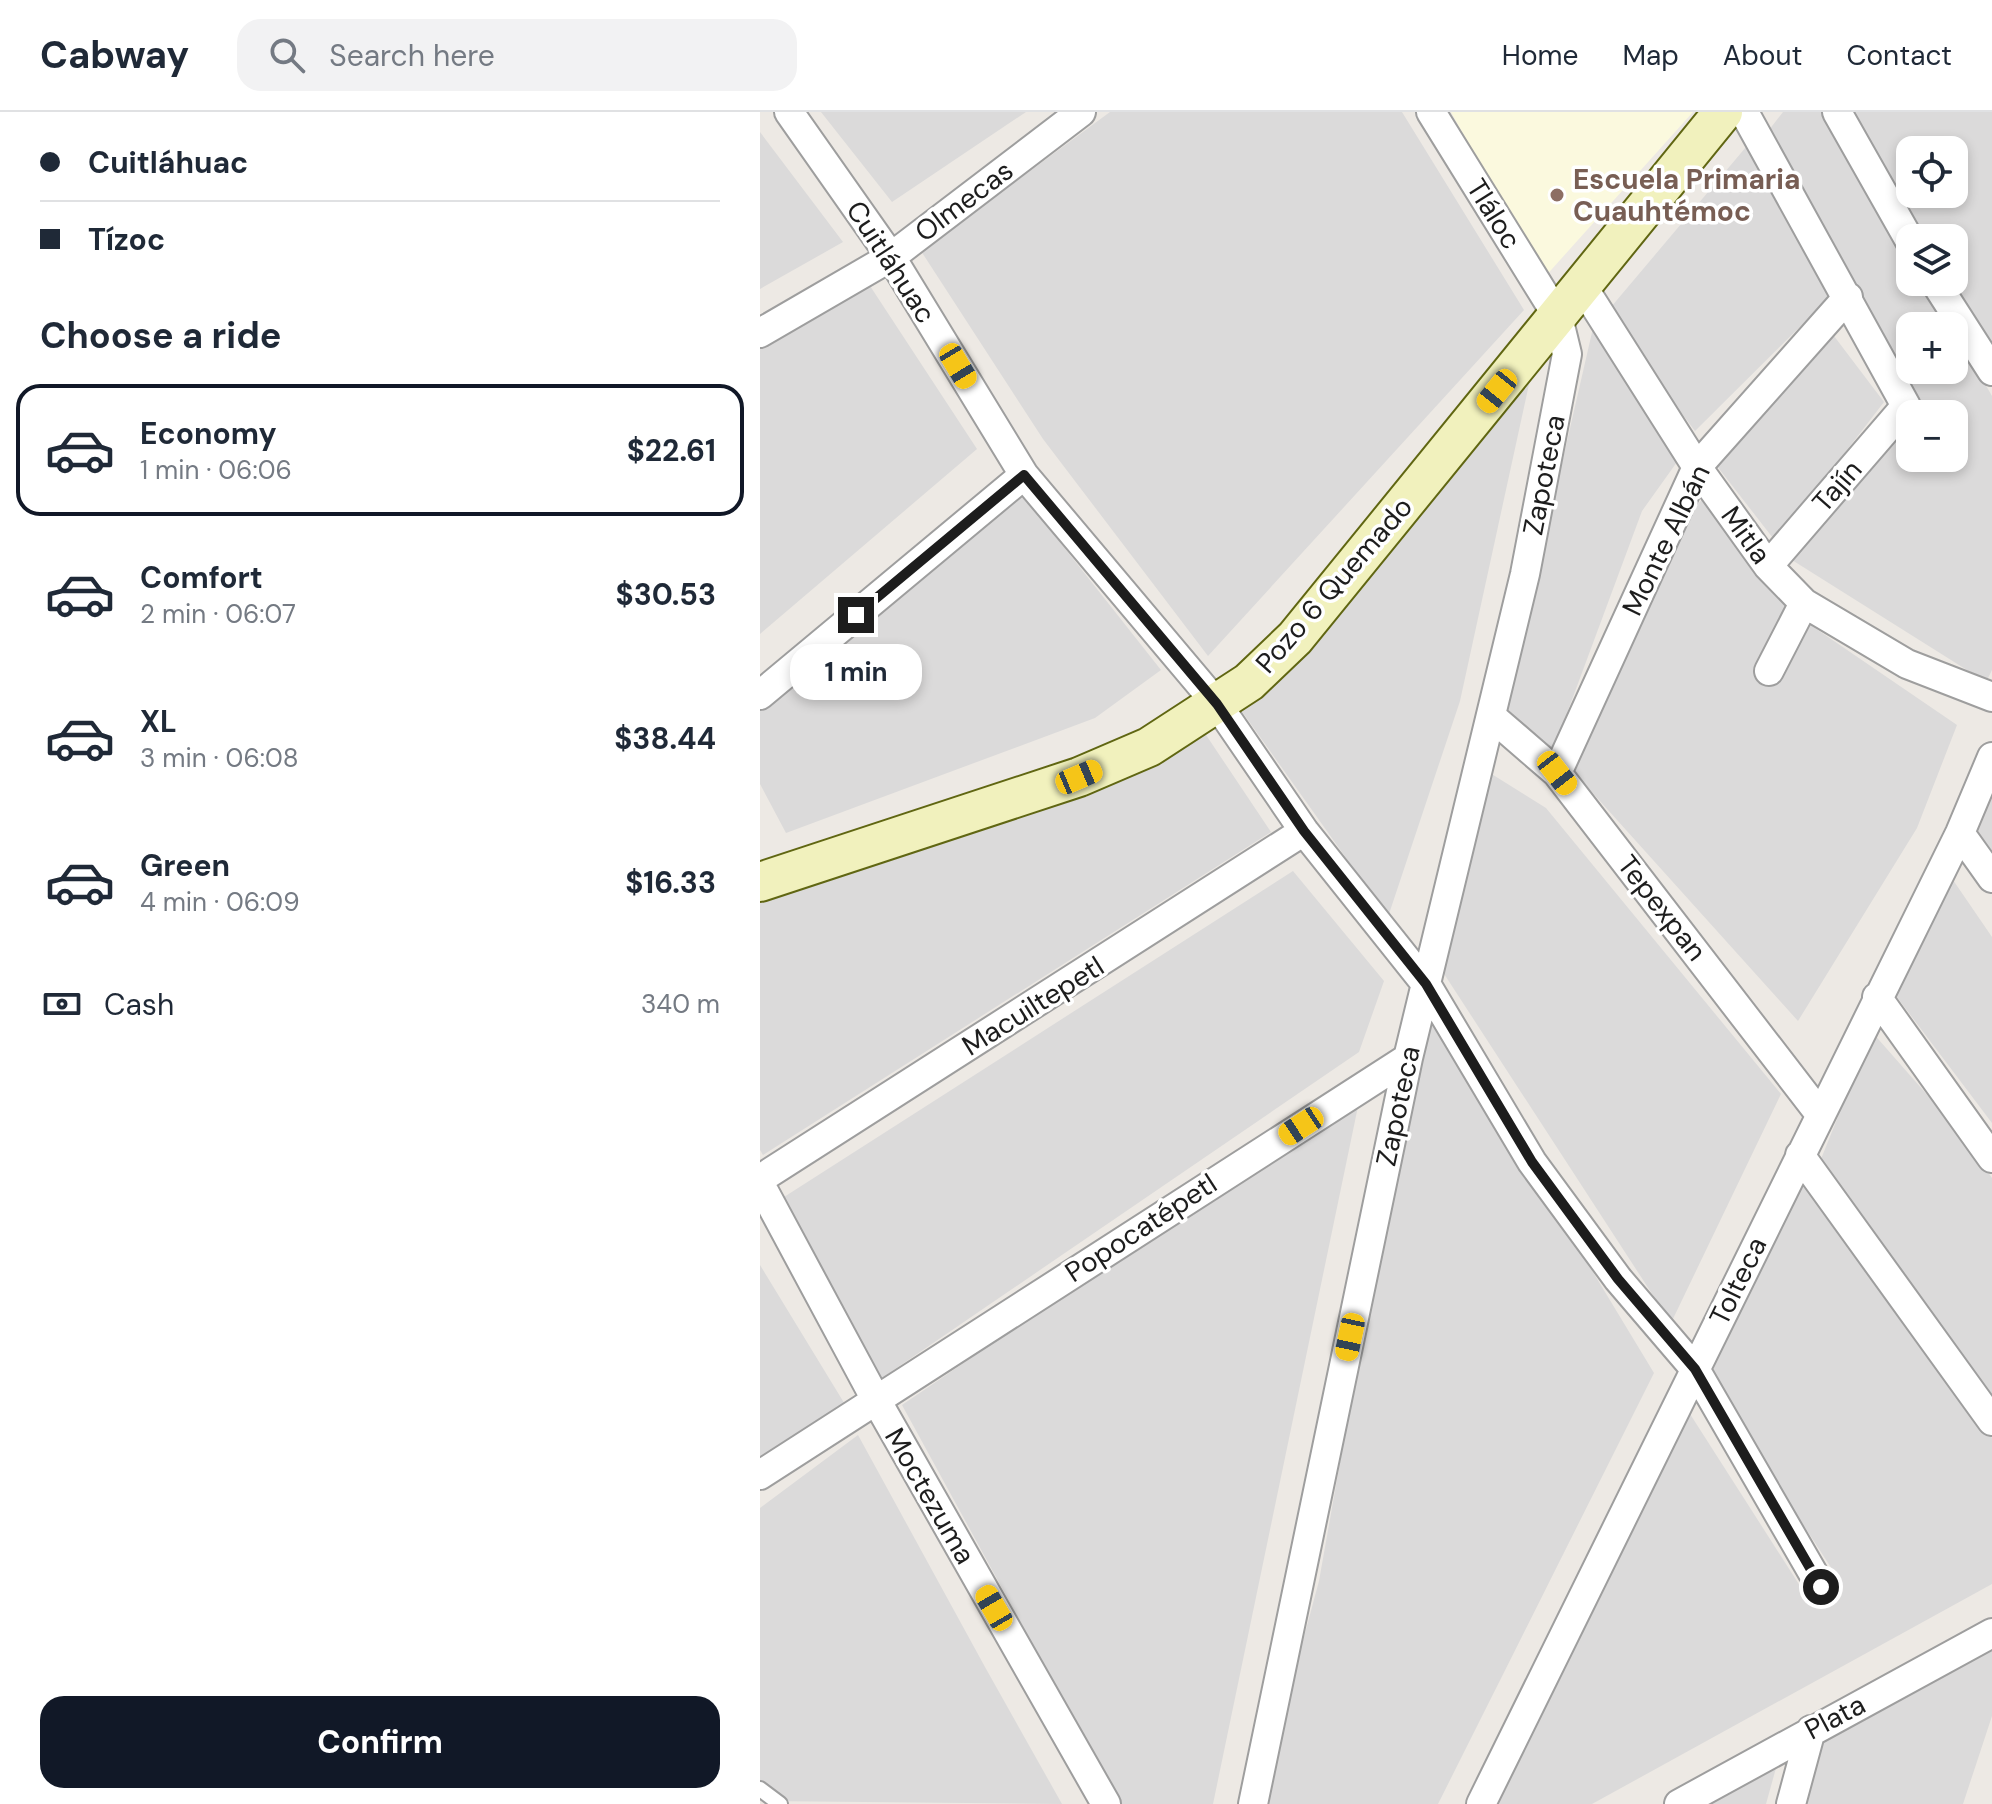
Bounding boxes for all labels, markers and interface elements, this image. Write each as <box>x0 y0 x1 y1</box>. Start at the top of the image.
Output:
search box <box>237 19 797 91</box>
text: Cabway <box>40 30 189 80</box>
icon: search <box>265 33 309 77</box>
text: Search here <box>329 36 495 75</box>
text: Home <box>1502 37 1578 74</box>
text: Map <box>1622 37 1679 74</box>
text: About <box>1723 37 1802 74</box>
text: Contact <box>1846 37 1952 74</box>
map controls <box>1896 136 1968 472</box>
button: locate <box>1896 136 1968 208</box>
text: Cuitláhuac <box>88 143 248 182</box>
street label: Olmecas <box>907 152 1021 250</box>
place label: Escuela Primaria Cuauhtémoc <box>1573 161 1800 230</box>
street label: Tláloc <box>1458 172 1530 256</box>
marker: Escuela Primaria Cuauhtémoc <box>1548 186 1566 204</box>
street label: Cuitláhuac <box>838 194 944 330</box>
text: Tízoc <box>88 220 165 259</box>
button: layers <box>1896 224 1968 296</box>
text: Choose a ride <box>40 312 281 359</box>
button: + <box>1896 312 1968 384</box>
car <box>935 339 981 393</box>
car <box>1473 365 1521 417</box>
button: − <box>1896 400 1968 472</box>
street label: Zapoteca <box>1514 412 1574 538</box>
icon: car <box>44 414 116 486</box>
text: Economy <box>140 414 277 453</box>
text: $22.61 <box>627 431 716 470</box>
street label: Tajín <box>1804 452 1870 520</box>
text: 1 min · 06:06 <box>140 453 292 487</box>
street label: Monte Albán <box>1613 458 1719 622</box>
street label: Pozo 6 Quemado <box>1247 489 1421 681</box>
street label: Mitla <box>1713 499 1779 571</box>
icon: car <box>44 558 116 630</box>
text: Comfort <box>140 558 263 597</box>
text: $30.53 <box>616 575 716 614</box>
text: 2 min · 06:07 <box>140 597 296 631</box>
route end <box>838 597 874 633</box>
callout: 1 min <box>790 643 922 699</box>
text: 1 min <box>824 655 888 689</box>
icon: car <box>44 702 116 774</box>
text: XL <box>140 702 177 741</box>
text: $38.44 <box>614 719 716 758</box>
text: 3 min · 06:08 <box>140 741 299 775</box>
car <box>1533 747 1581 799</box>
car <box>1052 757 1106 797</box>
icon: car <box>44 846 116 918</box>
text: Green <box>140 846 230 885</box>
street label: Tepexpan <box>1609 848 1715 968</box>
text: $16.33 <box>625 863 716 902</box>
text: 4 min · 06:09 <box>140 885 299 919</box>
street label: Macuiltepetl <box>955 948 1111 1064</box>
icon: cash <box>40 982 84 1026</box>
text: Cash <box>104 985 174 1024</box>
text: 340 m <box>641 987 720 1021</box>
street label: Zapoteca <box>1367 1043 1429 1169</box>
car <box>1274 1103 1328 1149</box>
street label: Popocatépetl <box>1058 1165 1224 1291</box>
street label: Tolteca <box>1701 1231 1775 1331</box>
car <box>1333 1311 1367 1363</box>
street label: Moctezuma <box>876 1421 984 1571</box>
route start <box>1803 1569 1839 1605</box>
car <box>972 1581 1016 1635</box>
street label: Plata <box>1798 1686 1872 1748</box>
button: Confirm <box>40 1696 720 1788</box>

